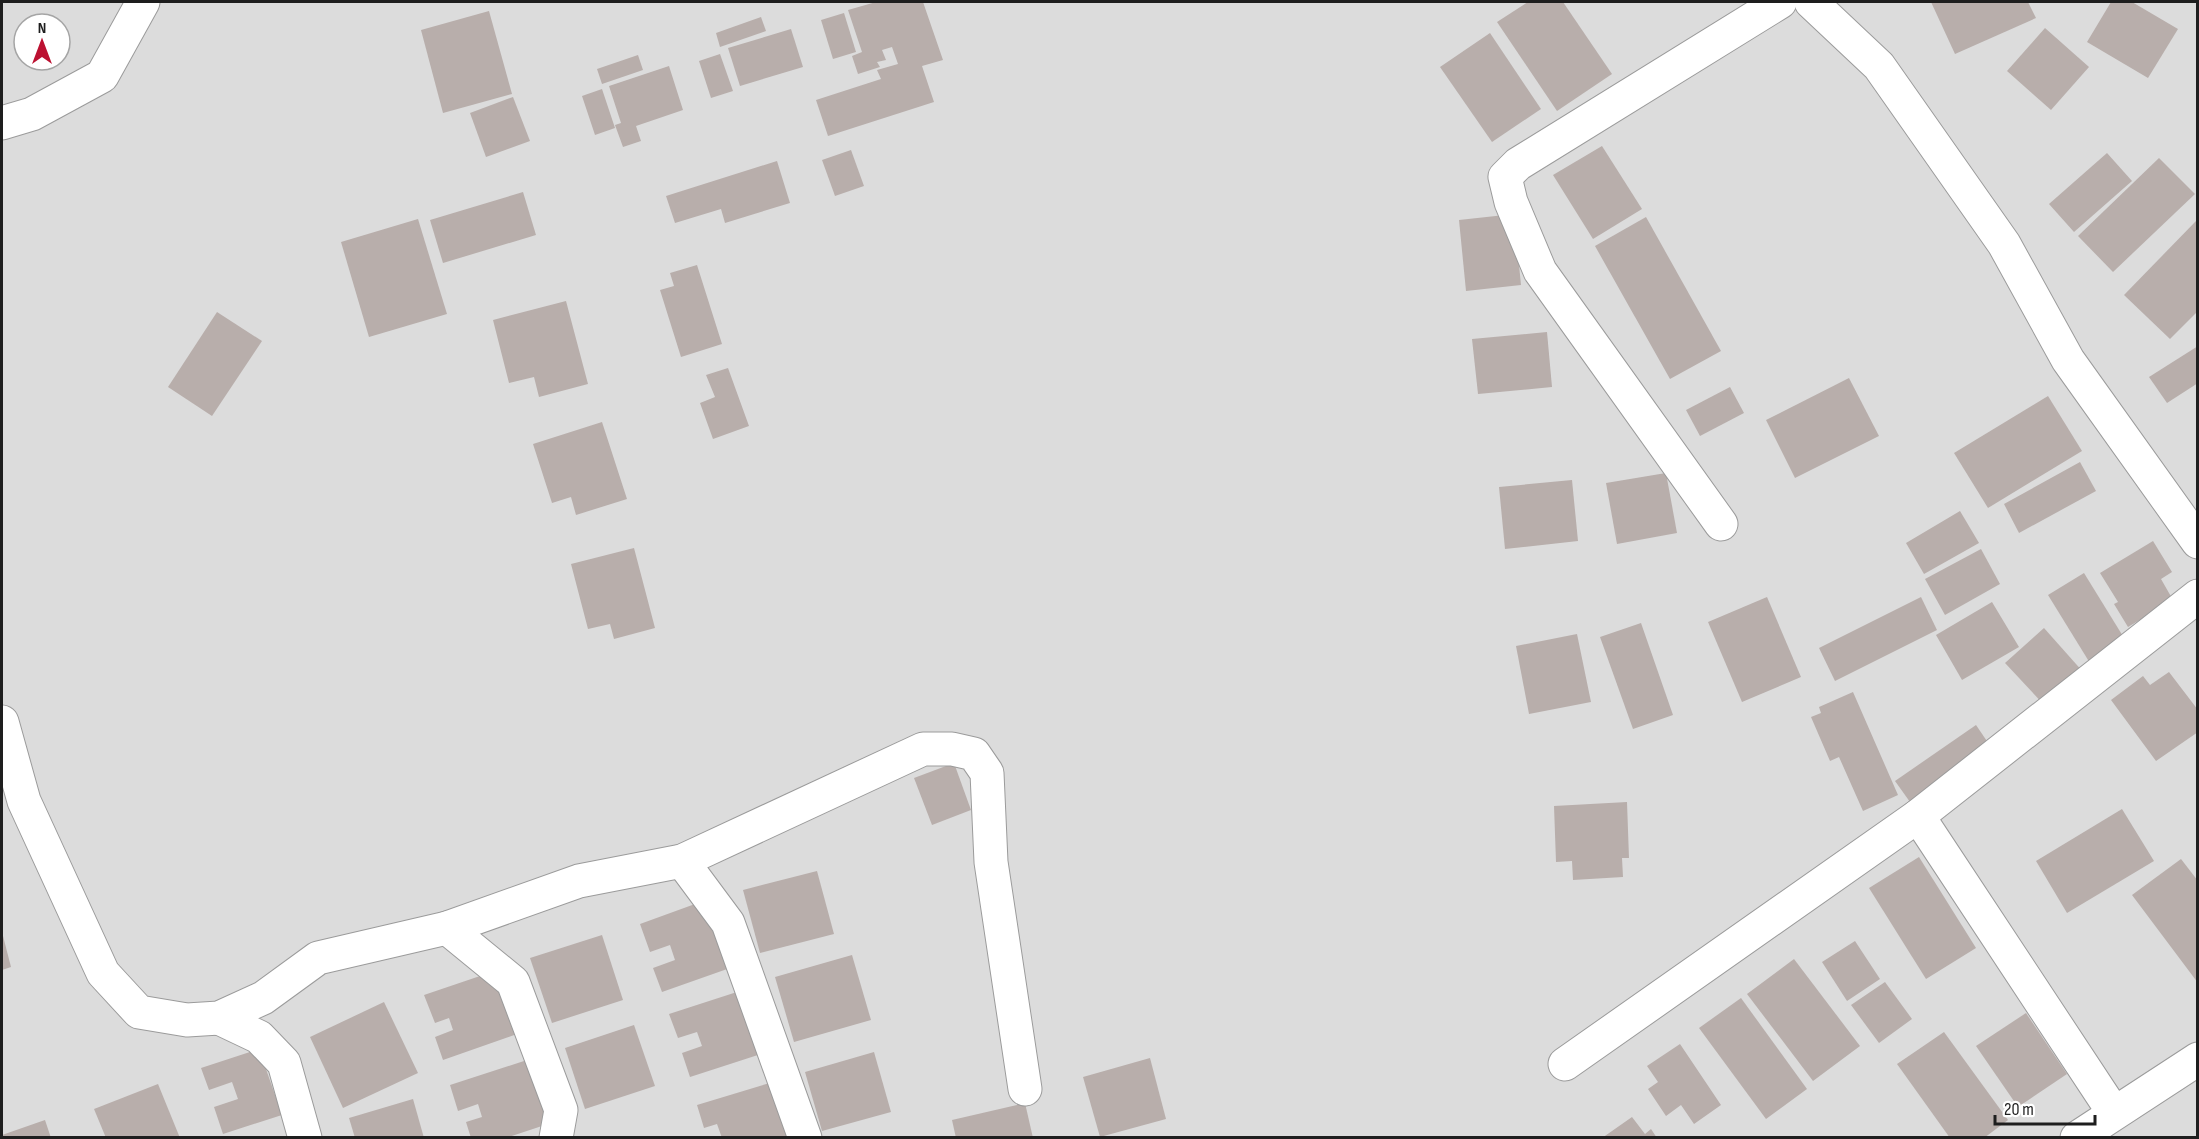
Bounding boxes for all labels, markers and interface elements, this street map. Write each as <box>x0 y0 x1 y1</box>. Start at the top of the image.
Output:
north arrow <box>12 12 72 72</box>
text: N <box>38 19 46 38</box>
scale bar <box>1995 1088 2096 1126</box>
text: 20 m <box>2004 1099 2034 1120</box>

